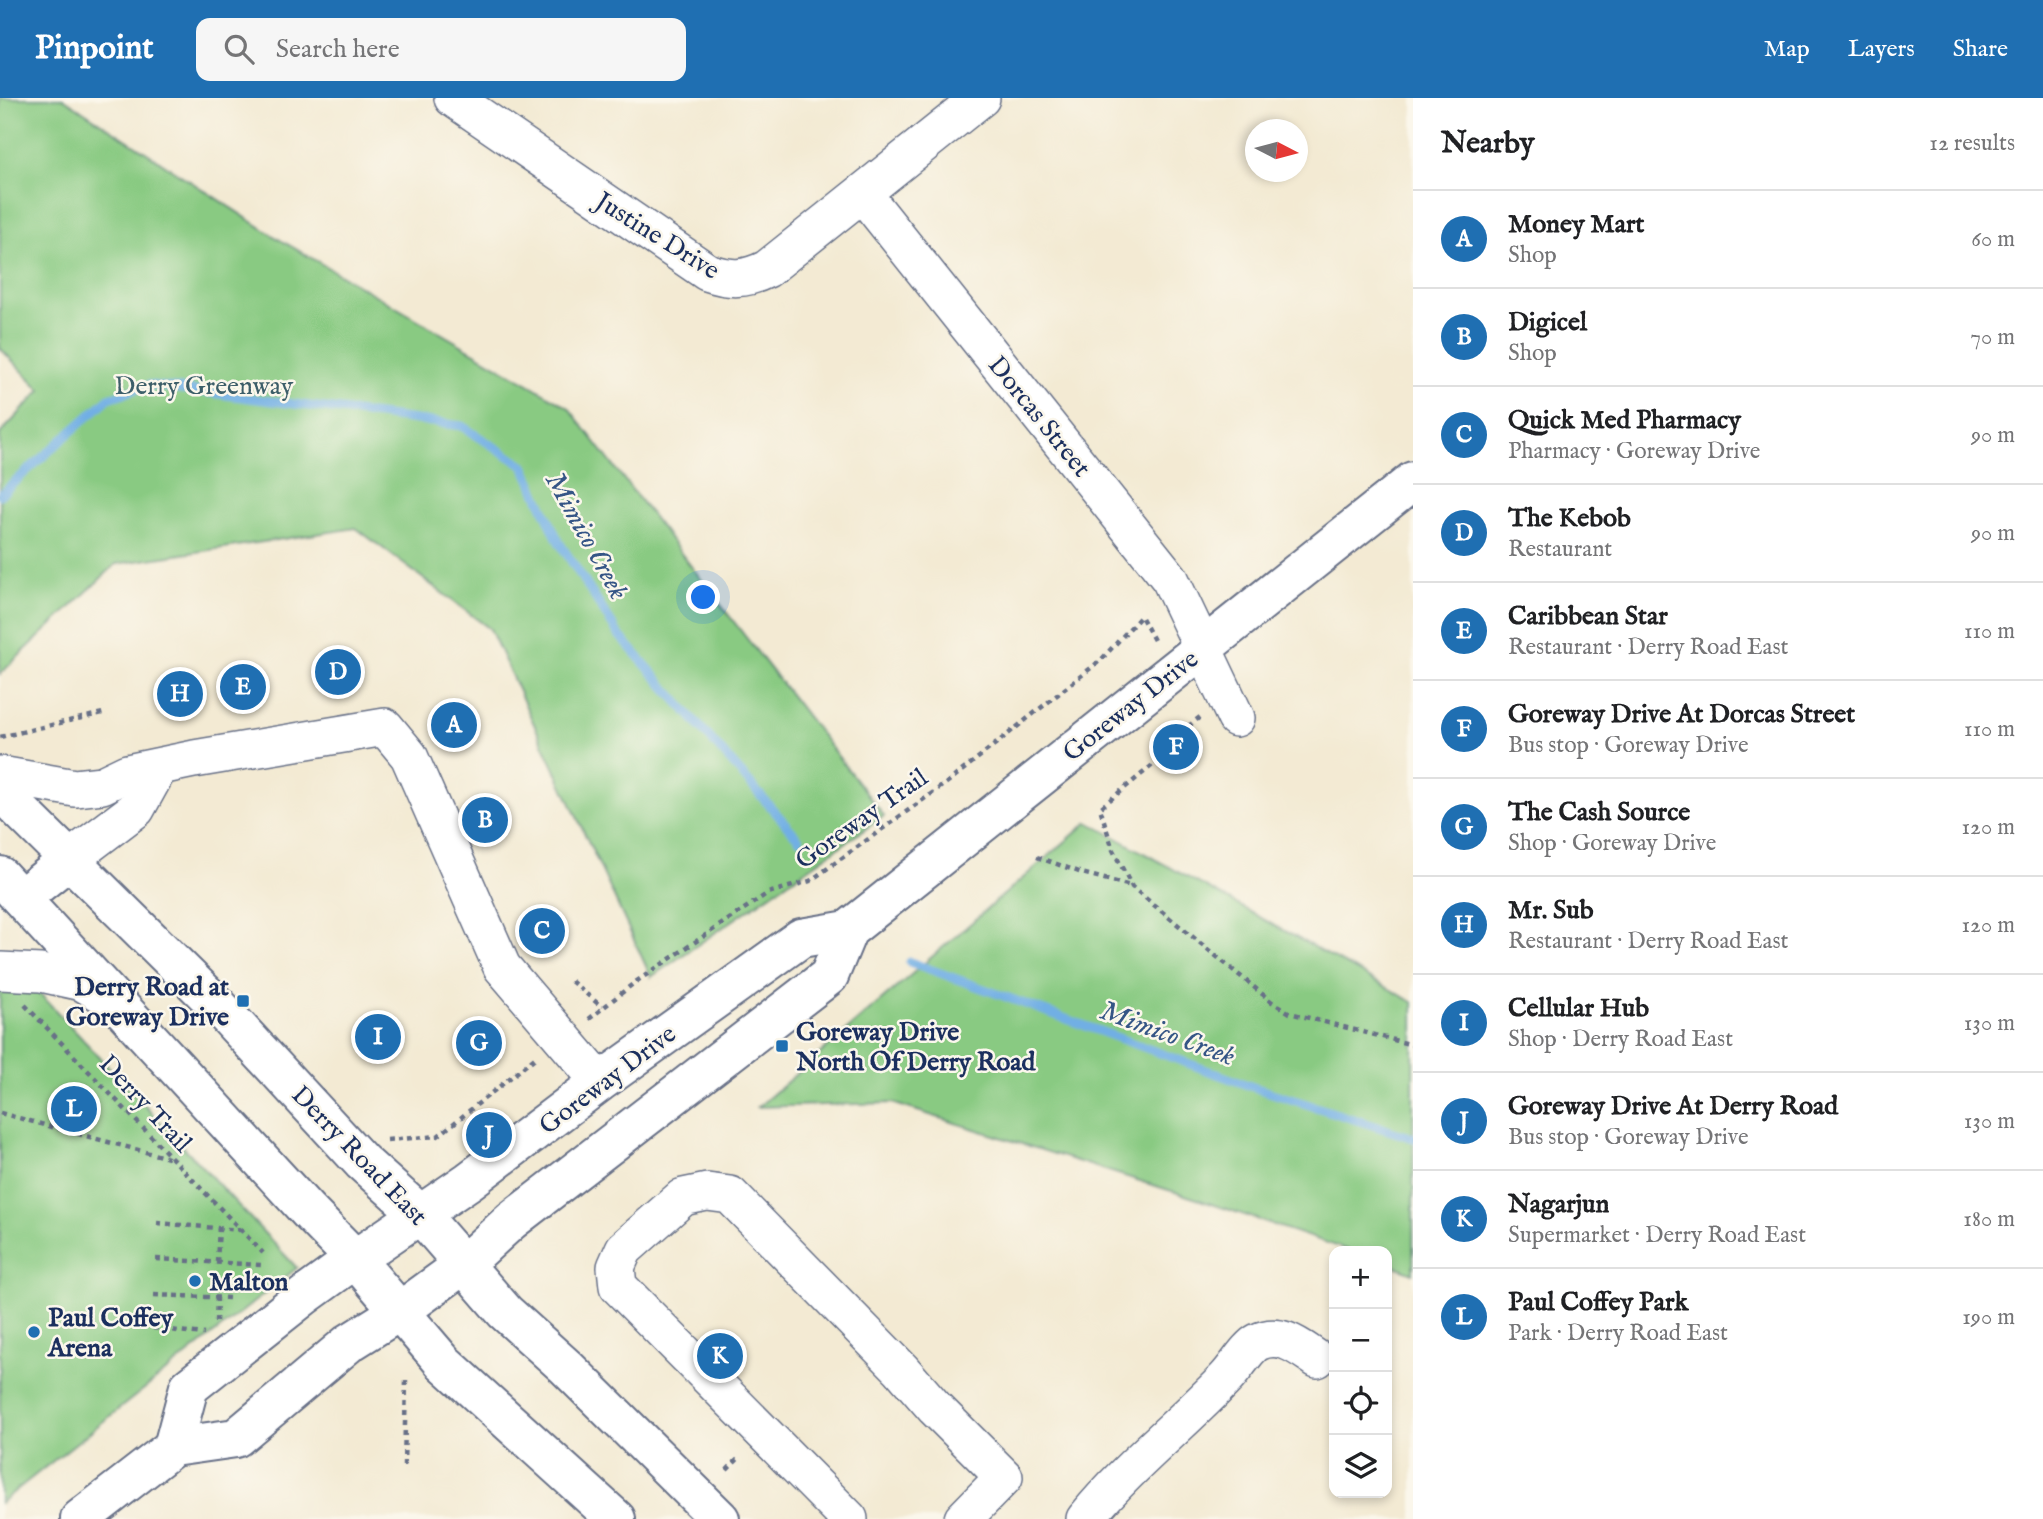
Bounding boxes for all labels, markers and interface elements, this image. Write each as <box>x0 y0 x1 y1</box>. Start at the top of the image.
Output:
search box <box>196 18 686 81</box>
text: Pinpoint <box>35 28 154 70</box>
icon: search <box>220 30 258 68</box>
text: Search here <box>276 33 400 66</box>
text: Map <box>1764 34 1810 65</box>
text: Layers <box>1848 34 1915 65</box>
text: Share <box>1953 34 2008 65</box>
north arrow <box>1245 119 1308 182</box>
text: Nearby <box>1441 125 1534 163</box>
text: 12 results <box>1929 129 2015 158</box>
street label: Justine Drive <box>586 183 726 288</box>
text: Money Mart <box>1508 208 1645 241</box>
text: A <box>1456 225 1472 254</box>
text: 60 m <box>1971 225 2015 254</box>
text: Shop <box>1508 241 1557 270</box>
text: Digicel <box>1508 306 1587 339</box>
text: B <box>1456 323 1472 352</box>
text: 70 m <box>1970 323 2015 352</box>
text: Shop <box>1508 339 1557 368</box>
street label: Dorcas Street <box>980 350 1098 484</box>
park label: Derry Greenway <box>115 370 294 403</box>
text: Quick Med Pharmacy <box>1508 404 1741 437</box>
text: C <box>1456 421 1472 450</box>
text: 90 m <box>1971 421 2015 450</box>
text: Pharmacy · Goreway Drive <box>1508 437 1760 466</box>
water label: Mimico Creek <box>536 466 635 606</box>
text: The Kebob <box>1508 502 1631 535</box>
text: D <box>1455 519 1473 548</box>
text: 90 m <box>1971 519 2015 548</box>
text: Restaurant <box>1508 535 1612 564</box>
your location <box>686 580 720 614</box>
text: Caribbean Star <box>1508 600 1668 633</box>
text: E <box>1456 617 1472 646</box>
text: 110 m <box>1964 617 2015 646</box>
text: Restaurant · Derry Road East <box>1508 633 1788 662</box>
street label: Goreway Drive <box>1056 643 1205 769</box>
pin: D <box>315 646 361 698</box>
pin: E <box>220 661 266 713</box>
pin: H <box>157 668 203 720</box>
text: Goreway Drive At Dorcas Street <box>1508 698 1855 731</box>
pin: A <box>431 699 477 751</box>
text: F <box>1457 715 1471 744</box>
text: 110 m <box>1964 715 2015 744</box>
pin: F <box>1153 721 1199 773</box>
text: Bus stop · Goreway Drive <box>1508 731 1749 760</box>
street label: Goreway Trail <box>789 761 935 877</box>
pin: B <box>462 794 508 846</box>
text: The Cash Source <box>1508 796 1690 829</box>
text: G <box>1455 813 1473 842</box>
text: 120 m <box>1962 813 2015 842</box>
text: Shop · Goreway Drive <box>1508 829 1716 858</box>
text: Mr. Sub <box>1508 894 1594 927</box>
pin: C <box>519 905 565 957</box>
text: H <box>1454 911 1474 940</box>
text: 120 m <box>1962 911 2015 940</box>
text: Restaurant · Derry Road East <box>1508 927 1788 956</box>
place label: Derry Road at Goreway Drive <box>66 971 229 1034</box>
text: Cellular Hub <box>1508 992 1649 1025</box>
marker: Derry Road at Goreway Drive <box>235 993 251 1009</box>
water label: Mimico Creek <box>1095 994 1239 1075</box>
text: I <box>1459 1009 1469 1038</box>
text: 130 m <box>1964 1009 2015 1038</box>
pin: I <box>355 1011 401 1063</box>
place label: Goreway Drive North Of Derry Road <box>795 1016 1037 1079</box>
pin: G <box>456 1017 502 1069</box>
street label: Goreway Drive <box>533 1018 683 1142</box>
text: Shop · Derry Road East <box>1508 1025 1733 1054</box>
marker: Goreway Drive North Of Derry Road <box>774 1038 790 1054</box>
street label: Derry Trail <box>91 1048 199 1161</box>
street label: Derry Road East <box>284 1079 434 1233</box>
pin: L <box>51 1083 97 1135</box>
text: Goreway Drive At Derry Road <box>1508 1090 1838 1123</box>
text: J <box>1459 1107 1469 1136</box>
text: 130 m <box>1964 1107 2015 1136</box>
pin: J <box>466 1109 512 1161</box>
text: Bus stop · Goreway Drive <box>1508 1123 1749 1152</box>
text: Nagarjun <box>1508 1188 1609 1221</box>
text: K <box>1456 1205 1472 1234</box>
text: 180 m <box>1963 1205 2015 1234</box>
text: Supermarket · Derry Road East <box>1508 1221 1806 1250</box>
map controls <box>1329 1246 1392 1498</box>
button: + <box>1329 1246 1392 1309</box>
place label: Malton <box>209 1266 289 1299</box>
marker: Malton <box>187 1273 203 1289</box>
text: Paul Coffey Park <box>1508 1286 1688 1319</box>
place label: Paul Coffey Arena <box>47 1302 174 1365</box>
text: L <box>1456 1303 1472 1332</box>
text: 190 m <box>1962 1303 2015 1332</box>
button: − <box>1329 1309 1392 1372</box>
text: Park · Derry Road East <box>1508 1319 1728 1348</box>
marker: Paul Coffey Arena <box>26 1324 42 1340</box>
pin: K <box>697 1330 743 1382</box>
button: locate <box>1329 1372 1392 1435</box>
button: layers <box>1329 1435 1392 1498</box>

